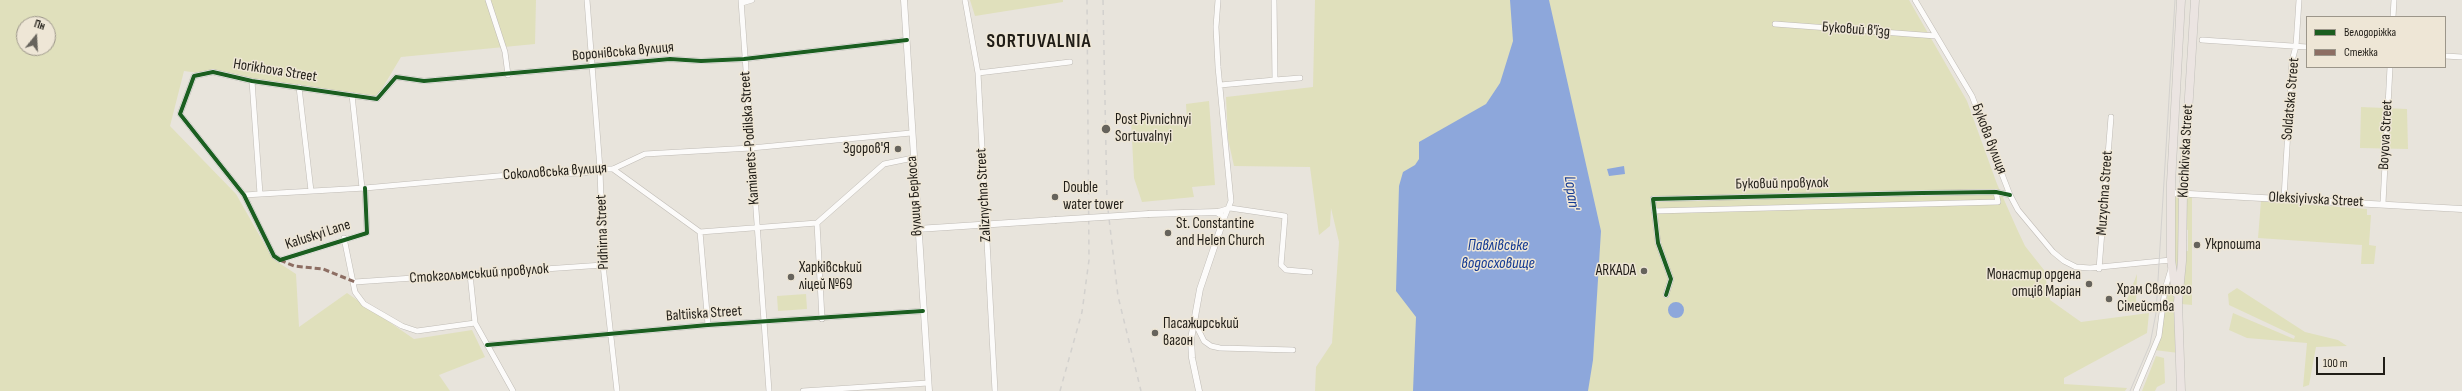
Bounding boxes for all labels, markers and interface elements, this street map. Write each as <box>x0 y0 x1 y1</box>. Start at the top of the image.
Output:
north arrow <box>16 16 56 56</box>
legend <box>2306 16 2446 68</box>
text: Пн <box>32 17 47 33</box>
street label: Буковий в'їзд <box>1821 19 1891 41</box>
text: Велодоріжка <box>2344 25 2396 40</box>
district label: SORTUVALNIA <box>986 31 1092 53</box>
street label: Воронівська вулиця <box>571 39 675 65</box>
text: Стежка <box>2344 45 2378 60</box>
street label: Horikhova Street <box>232 55 318 87</box>
street label: Soldatska Street <box>2278 57 2304 141</box>
street label: Kamianets-Podilska Street <box>736 71 764 205</box>
street label: Boyova Street <box>2375 100 2397 170</box>
street label: Букова вулиця <box>1967 101 2011 177</box>
street label: Klochkivska Street <box>2175 104 2197 198</box>
place label: Post Pivnichnyi Sortuvalnyi <box>1115 111 1191 146</box>
marker: Post Pivnichnyi Sortuvalnyi <box>1100 123 1112 135</box>
place label: Здоров'Я <box>843 140 890 158</box>
marker: Здоров'Я <box>893 144 903 154</box>
street label: Zaliznychna Street <box>973 148 995 242</box>
street label: Muzychna Street <box>2093 150 2117 236</box>
street label: вулиця Беркоса <box>903 155 927 237</box>
street label: Соколовська вулиця <box>502 159 608 185</box>
street label: Буковий провулок <box>1735 174 1829 194</box>
water label: Lopan' <box>1559 175 1583 211</box>
place label: Double water tower <box>1063 179 1123 214</box>
street label: Oleksiyivska Street <box>2268 189 2364 211</box>
marker: Double water tower <box>1050 192 1060 202</box>
street label: Pidhirna Street <box>593 194 613 270</box>
place label: St. Constantine and Helen Church <box>1176 215 1265 250</box>
street label: Kaluskyi Lane <box>283 216 353 254</box>
marker: St. Constantine and Helen Church <box>1163 228 1173 238</box>
water label: Павлівське водосховище <box>1461 236 1535 274</box>
place label: Укрпошта <box>2205 236 2261 254</box>
marker: Укрпошта <box>2192 240 2202 250</box>
place label: Харківський ліцей №69 <box>799 259 862 294</box>
street label: Стокгольмський провулок <box>409 260 549 288</box>
place label: ARKADA <box>1596 262 1636 280</box>
marker: ARKADA <box>1639 266 1649 276</box>
place label: Монастир ордена отців Маріан <box>1987 266 2081 301</box>
marker: Харківський ліцей №69 <box>786 272 796 282</box>
marker: Монастир ордена отців Маріан <box>2084 279 2094 289</box>
place label: Храм Святого Сімейства <box>2117 281 2192 316</box>
marker: Храм Святого Сімейства <box>2104 294 2114 304</box>
street label: Baltiiska Street <box>665 302 743 326</box>
place label: Пасажирський вагон <box>1163 315 1239 350</box>
marker: Пасажирський вагон <box>1150 328 1160 338</box>
scale bar <box>2318 349 2387 375</box>
text: 100 m <box>2323 356 2348 371</box>

